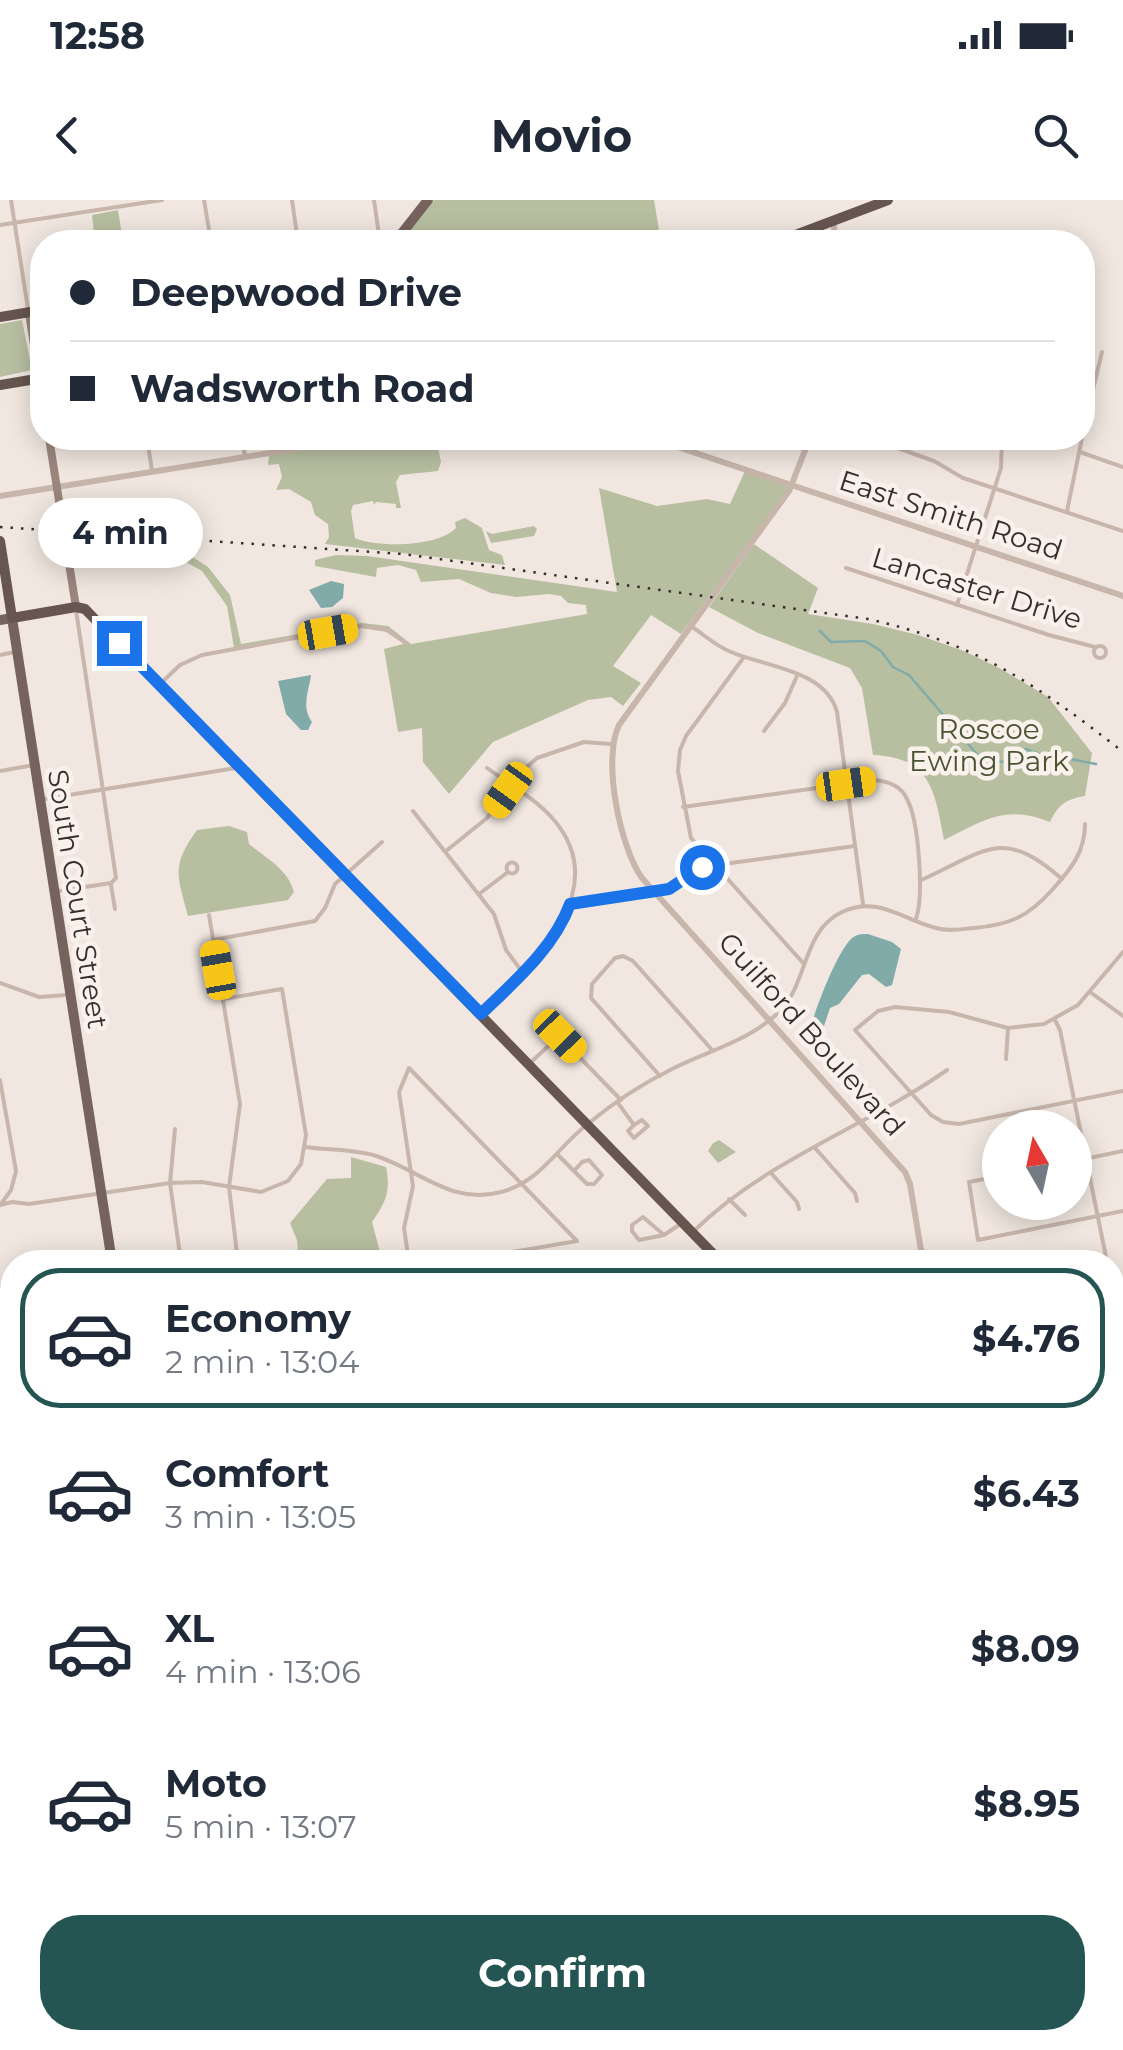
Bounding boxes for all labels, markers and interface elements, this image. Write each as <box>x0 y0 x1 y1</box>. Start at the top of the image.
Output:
text: 12:58 <box>50 12 145 59</box>
icon: back <box>40 108 95 163</box>
text: Movio <box>491 108 632 163</box>
icon: search <box>1028 108 1083 163</box>
text: Deepwood Drive <box>130 269 462 316</box>
text: Wadsworth Road <box>130 365 475 412</box>
street label: East Smith Road <box>835 463 1067 567</box>
callout: 4 min <box>36 498 202 568</box>
text: 4 min <box>72 513 169 552</box>
street label: Lancaster Drive <box>868 540 1086 636</box>
car <box>296 612 360 652</box>
route end <box>97 621 142 666</box>
park label: Roscoe Ewing Park <box>909 712 1069 778</box>
car <box>478 757 538 823</box>
car <box>814 765 878 803</box>
street label: South Court Street <box>41 767 115 1031</box>
route start <box>680 845 725 890</box>
street label: Guilford Boulevard <box>712 925 912 1143</box>
car <box>198 938 238 1002</box>
car <box>528 1004 592 1068</box>
north arrow <box>982 1110 1092 1220</box>
map controls <box>982 1110 1092 1220</box>
icon: car <box>45 1293 135 1383</box>
text: Economy <box>165 1295 351 1342</box>
text: $4.76 <box>972 1315 1080 1362</box>
text: 2 min · 13:04 <box>165 1342 359 1381</box>
icon: car <box>45 1448 135 1538</box>
text: Comfort <box>165 1450 329 1497</box>
text: $6.43 <box>973 1470 1080 1517</box>
text: 3 min · 13:05 <box>165 1497 356 1536</box>
icon: car <box>45 1603 135 1693</box>
text: XL <box>165 1605 214 1652</box>
text: $8.09 <box>971 1625 1080 1672</box>
text: 4 min · 13:06 <box>165 1652 361 1691</box>
icon: car <box>45 1758 135 1848</box>
text: Moto <box>165 1760 267 1807</box>
text: $8.95 <box>974 1780 1080 1827</box>
text: 5 min · 13:07 <box>165 1807 357 1846</box>
button: Confirm <box>40 1915 1085 2030</box>

